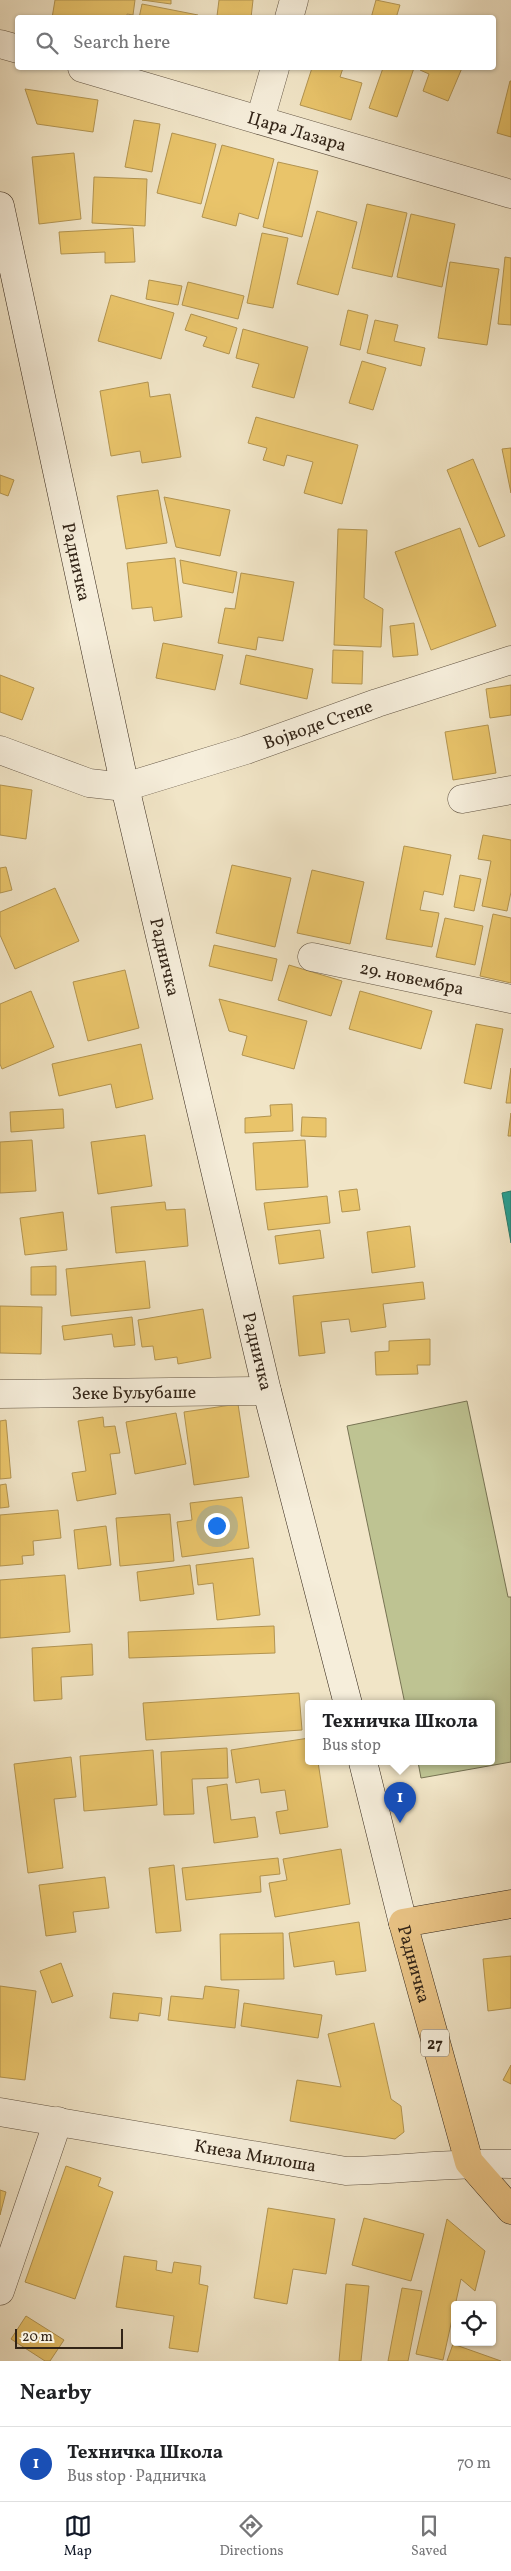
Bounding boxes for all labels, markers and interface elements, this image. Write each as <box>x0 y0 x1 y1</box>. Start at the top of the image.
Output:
search box <box>15 15 496 70</box>
icon: search <box>33 29 61 57</box>
text: Search here <box>73 30 170 56</box>
street label: Цара Лазара <box>244 106 349 159</box>
street label: Радничка <box>54 521 96 604</box>
street label: Војводе Степе <box>260 695 377 757</box>
street label: Радничка <box>142 916 185 999</box>
street label: 29. новембра <box>357 956 466 1003</box>
street label: Радничка <box>235 1310 278 1393</box>
street label: Зеке Буљубаше <box>72 1381 196 1407</box>
your location <box>204 1513 230 1539</box>
popup <box>305 1700 495 1765</box>
text: Техничка Школа <box>322 1709 478 1735</box>
text: Bus stop <box>322 1735 381 1757</box>
pin: 1 <box>384 1782 416 1823</box>
street label: Радничка <box>390 1922 436 2006</box>
road number: 27 <box>421 2030 449 2056</box>
street label: Кнеза Милоша <box>192 2134 318 2180</box>
map controls <box>451 2301 496 2346</box>
button: locate <box>451 2301 496 2346</box>
scale bar <box>15 2326 122 2349</box>
text: 20 m <box>22 2328 53 2347</box>
text: Nearby <box>20 2379 91 2408</box>
text: Техничка Школа <box>67 2440 223 2466</box>
text: 1 <box>33 2453 39 2475</box>
text: 70 m <box>457 2453 491 2475</box>
text: Bus stop · Радничка <box>67 2466 206 2488</box>
tab: Map <box>64 2512 92 2561</box>
tab: Directions <box>219 2512 284 2561</box>
tab: Saved <box>411 2512 447 2561</box>

